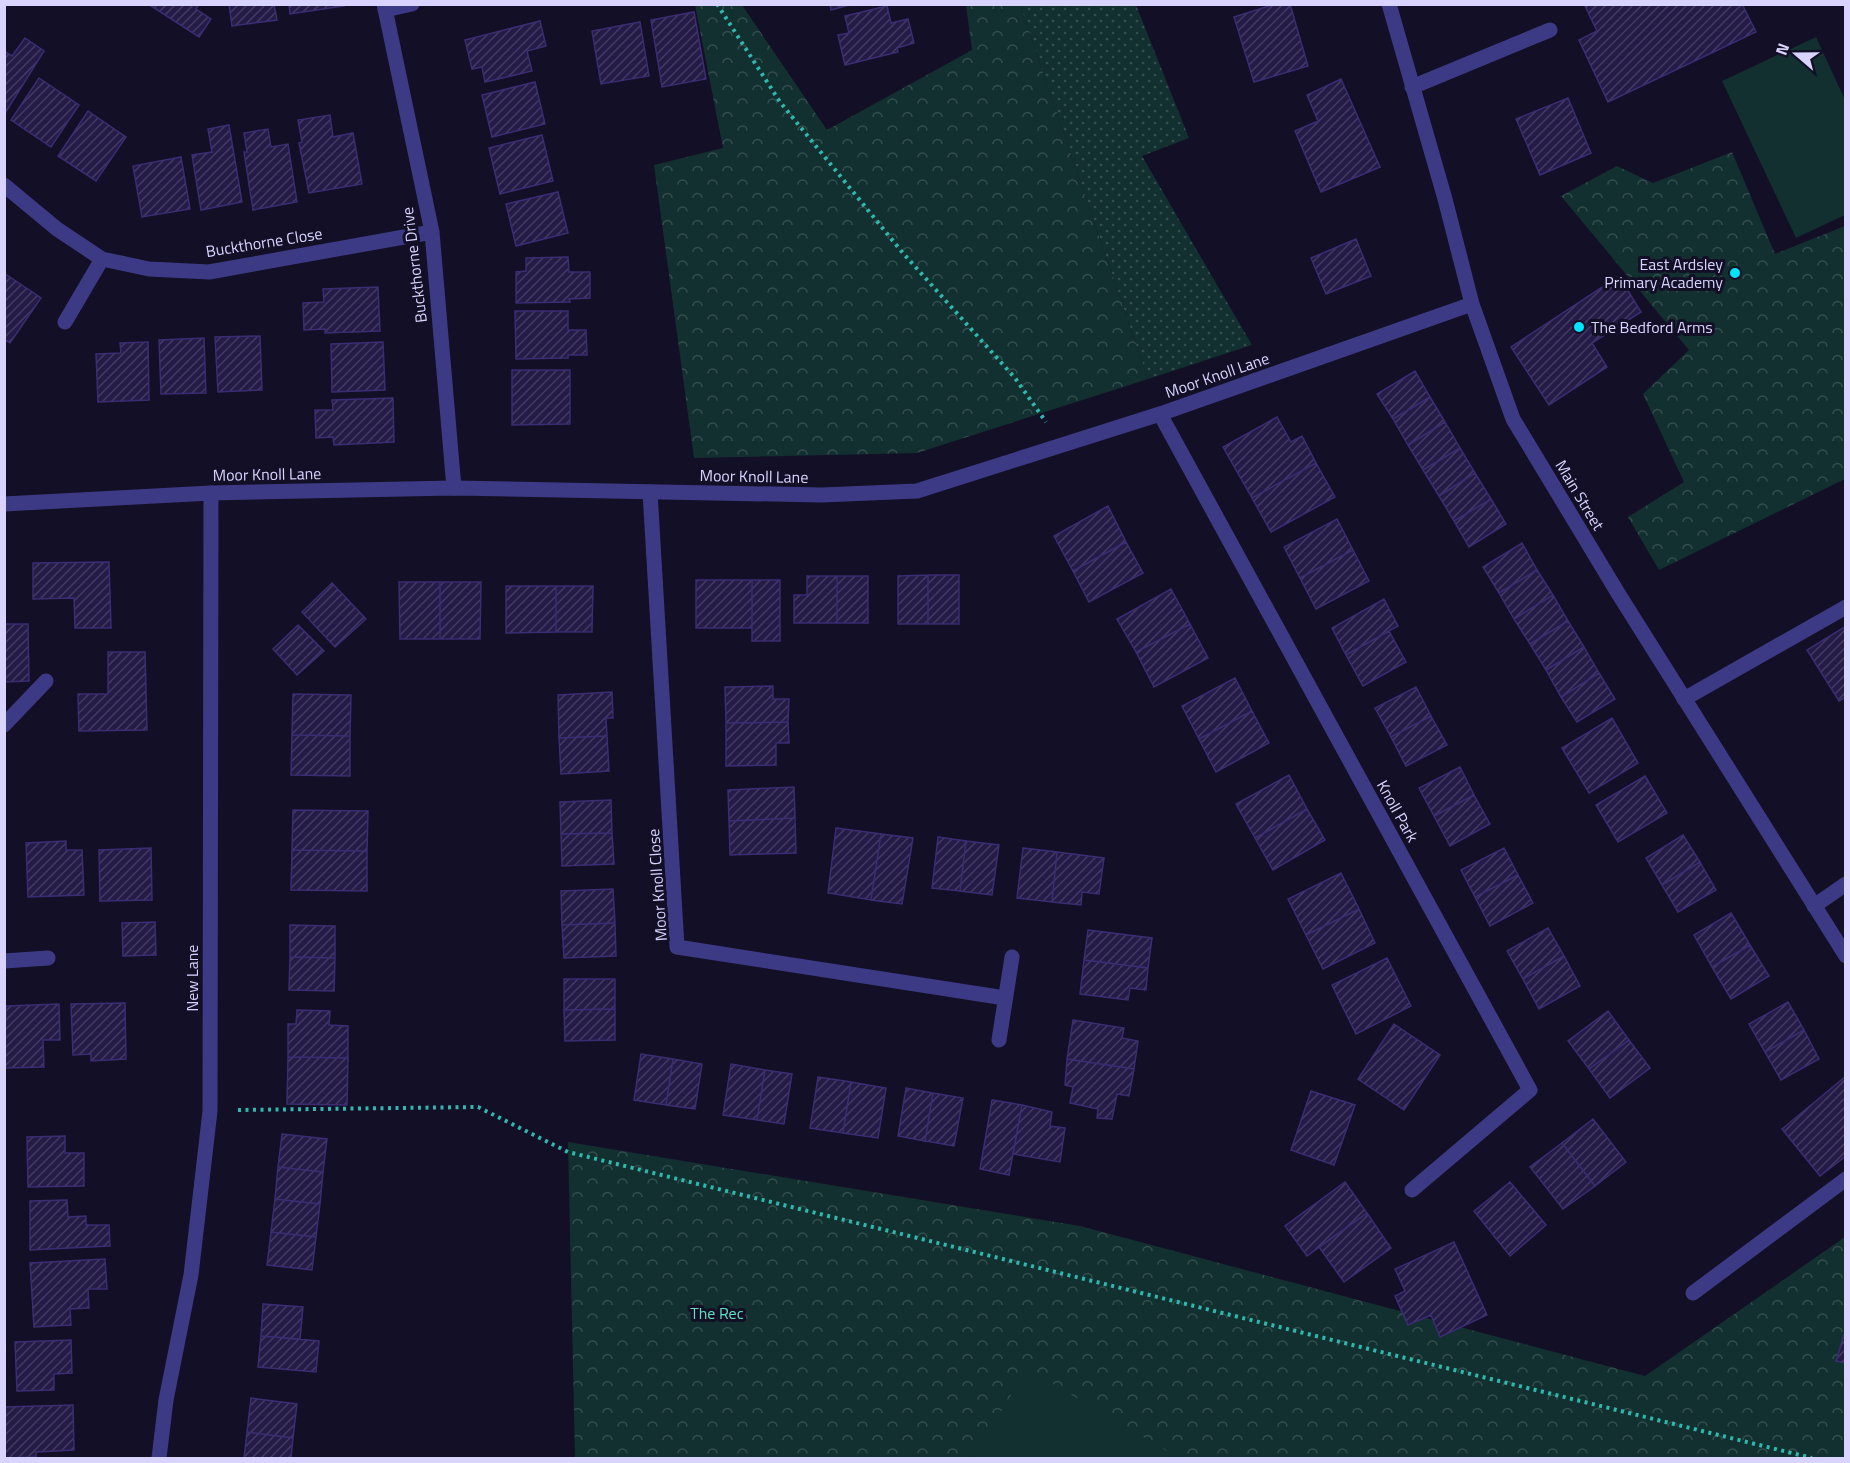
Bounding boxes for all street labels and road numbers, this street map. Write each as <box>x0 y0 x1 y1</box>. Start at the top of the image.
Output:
street label: Buckthorne Drive <box>395 206 433 324</box>
street label: Buckthorne Close <box>204 221 324 263</box>
street label: Moor Knoll Lane <box>1162 346 1272 404</box>
street label: Main Street <box>1550 455 1611 535</box>
street label: Moor Knoll Lane <box>212 461 322 487</box>
street label: Moor Knoll Lane <box>699 463 809 489</box>
street label: Knoll Park <box>1371 776 1425 847</box>
street label: Moor Knoll Close <box>641 828 673 942</box>
street label: New Lane <box>180 945 204 1011</box>

